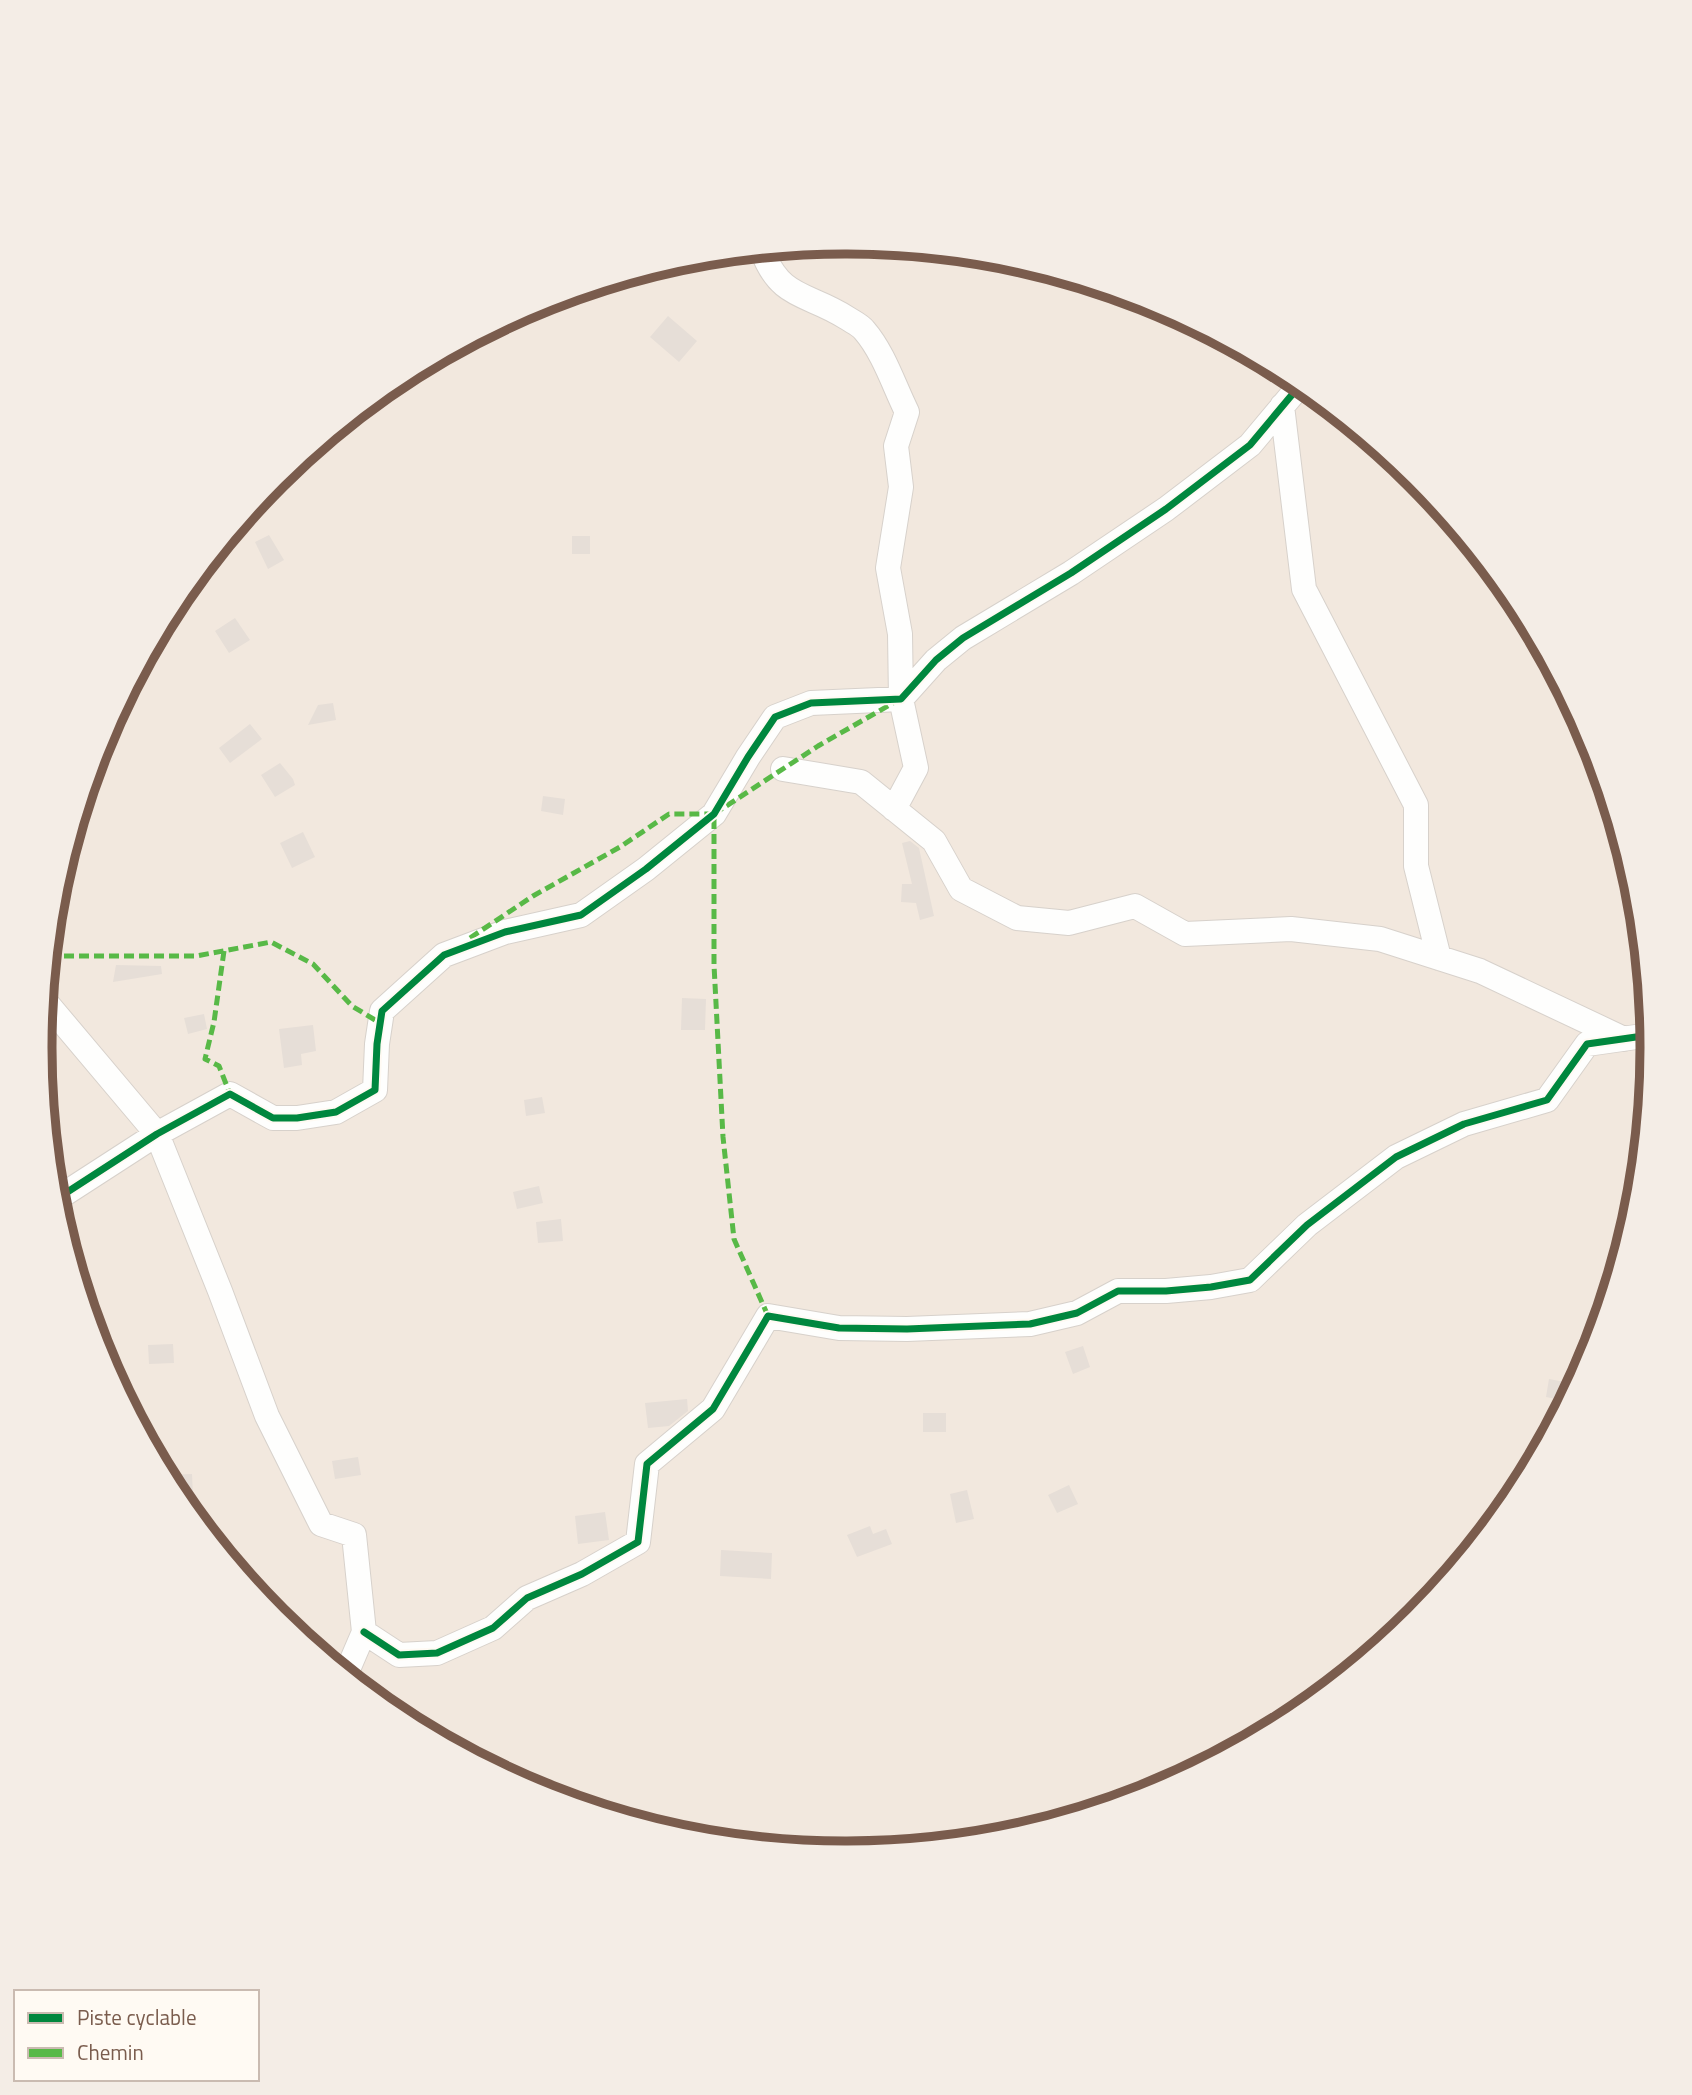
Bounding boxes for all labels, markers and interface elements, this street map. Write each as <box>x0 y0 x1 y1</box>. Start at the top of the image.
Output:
legend <box>14 1990 259 2081</box>
text: Piste cyclable <box>77 2001 197 2033</box>
text: Chemin <box>77 2036 144 2068</box>

